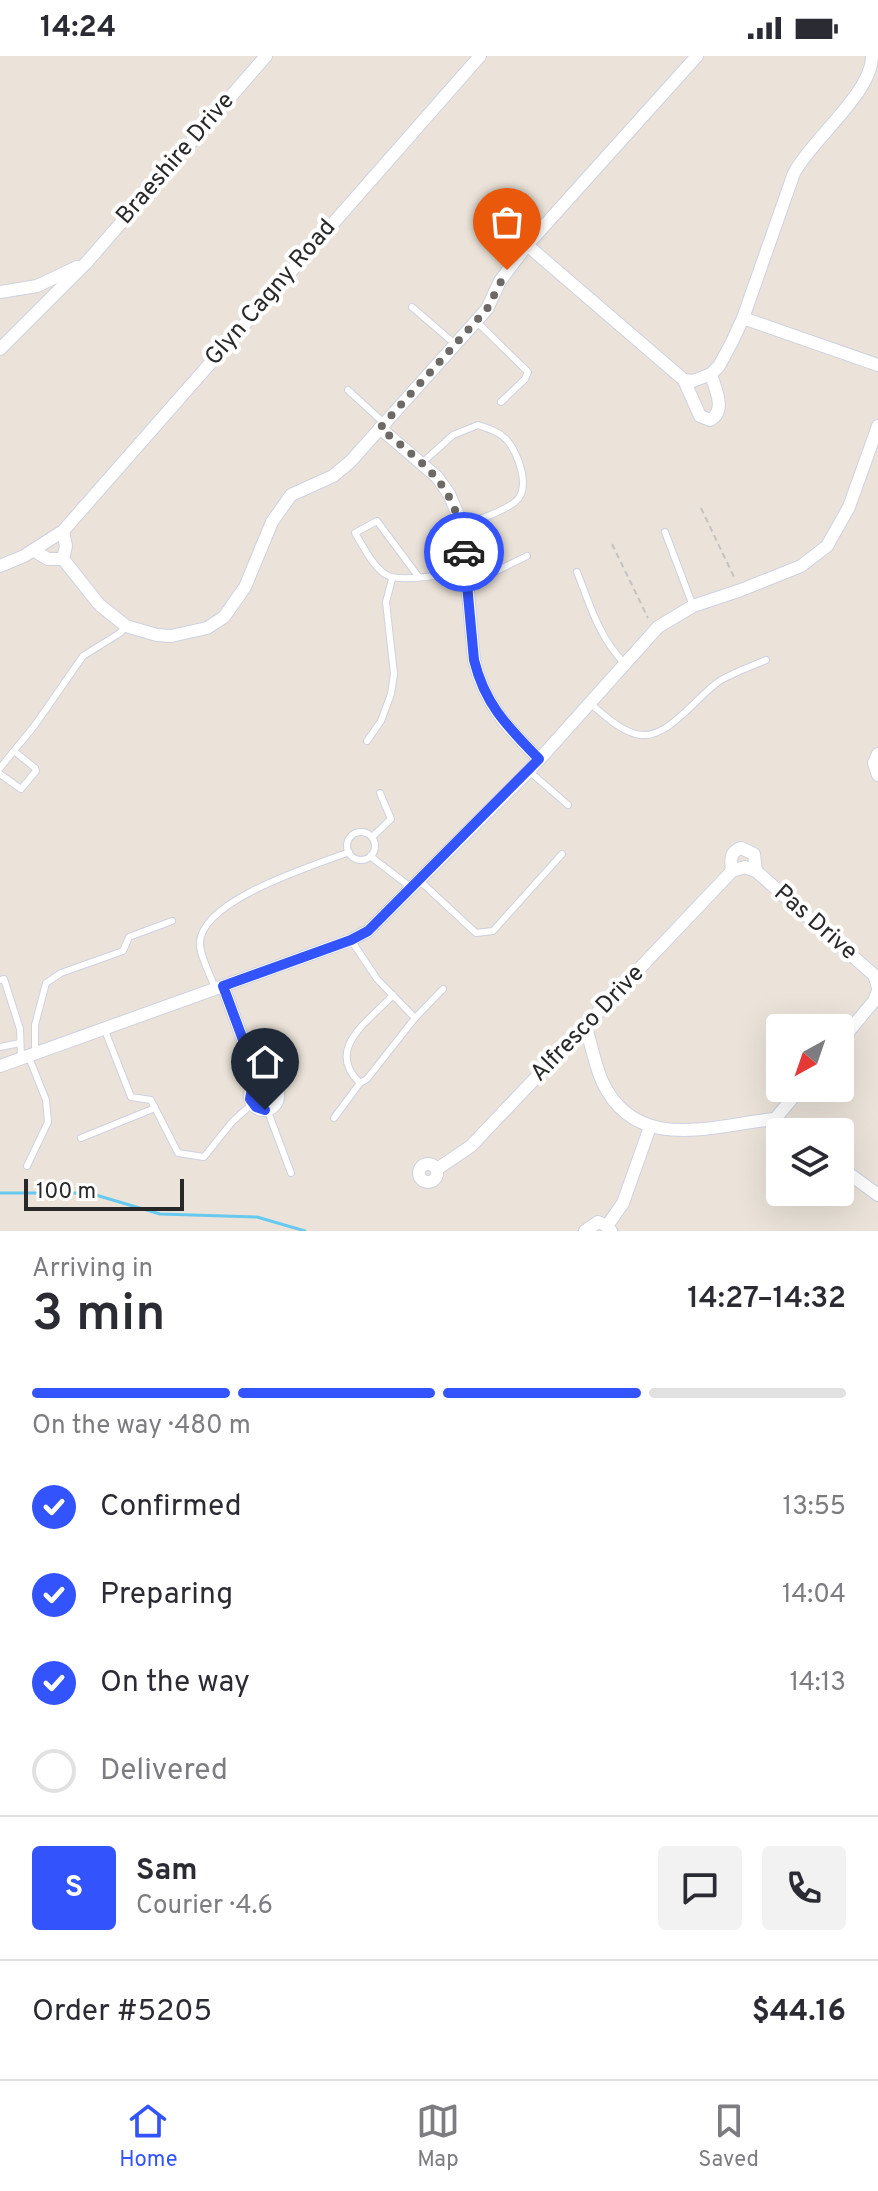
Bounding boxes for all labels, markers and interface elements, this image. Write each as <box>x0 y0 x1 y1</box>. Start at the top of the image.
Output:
text: 14:24 <box>40 10 116 47</box>
street label: Braeshire Drive <box>110 87 242 231</box>
pin <box>473 188 541 270</box>
icon: bag <box>485 200 529 244</box>
street label: Glyn Cagny Road <box>199 214 343 372</box>
courier <box>424 512 504 592</box>
icon: car <box>442 530 486 574</box>
street label: Pas Drive <box>767 879 863 967</box>
street label: Alfresco Drive <box>525 959 651 1089</box>
north arrow <box>766 1014 854 1102</box>
map controls <box>766 1014 854 1206</box>
pin <box>231 1028 299 1110</box>
icon: home <box>243 1040 287 1084</box>
button: layers <box>766 1118 854 1206</box>
scale bar <box>24 1175 184 1211</box>
text: 100 m <box>36 1179 96 1206</box>
text: Arriving in <box>32 1253 153 1286</box>
text: 14:27–14:32 <box>687 1281 846 1318</box>
text: 3 min <box>32 1283 165 1349</box>
text: On the way · 480 m <box>32 1410 251 1443</box>
icon: check <box>32 1485 76 1529</box>
text: Confirmed <box>100 1489 242 1526</box>
text: 13:55 <box>783 1491 846 1524</box>
icon: check <box>32 1573 76 1617</box>
text: Preparing <box>100 1577 233 1614</box>
text: 14:04 <box>782 1579 846 1612</box>
icon: check <box>32 1661 76 1705</box>
text: On the way <box>100 1665 250 1702</box>
text: 14:13 <box>789 1667 846 1700</box>
text: Delivered <box>100 1753 228 1790</box>
button: chat <box>658 1846 742 1930</box>
button: phone <box>762 1846 846 1930</box>
text: Sam <box>136 1853 198 1890</box>
text: S <box>65 1870 83 1907</box>
text: Courier · 4.6 <box>136 1890 273 1923</box>
text: Order #5205 <box>32 1994 212 2031</box>
text: $44.16 <box>752 1994 846 2031</box>
tab: Home <box>119 2099 178 2174</box>
tab: Map <box>416 2099 460 2174</box>
tab: Saved <box>698 2099 759 2174</box>

